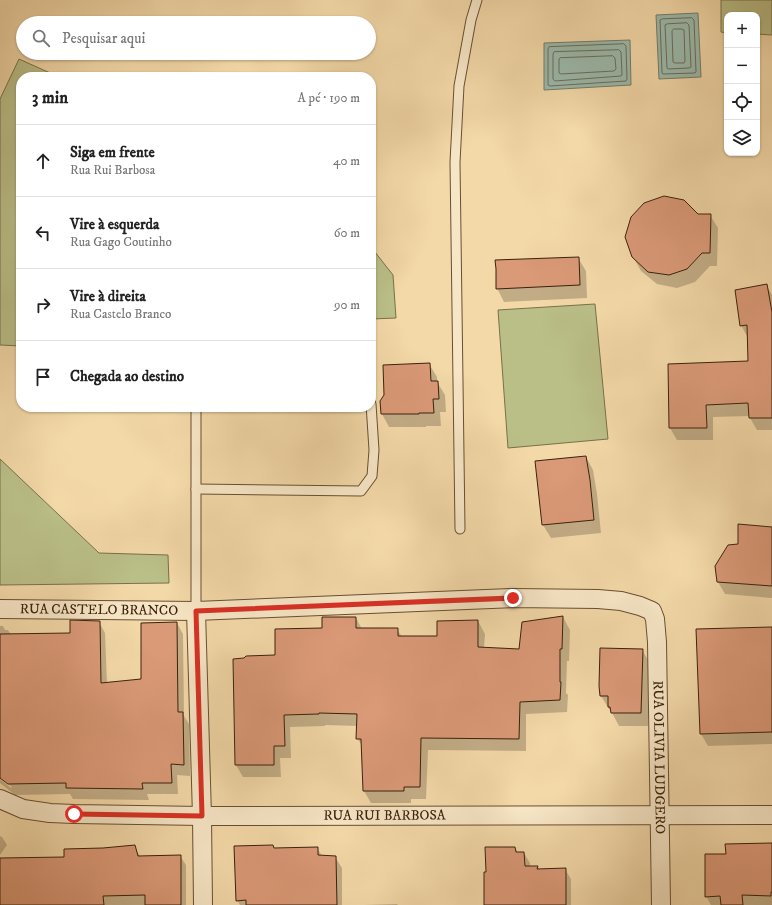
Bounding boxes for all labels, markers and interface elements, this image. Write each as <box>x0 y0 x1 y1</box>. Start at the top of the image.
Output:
map controls <box>724 12 760 156</box>
button: + <box>724 12 760 48</box>
search box <box>16 16 376 60</box>
icon: search <box>30 27 52 49</box>
text: Pesquisar aqui <box>62 29 145 48</box>
button: − <box>724 48 760 84</box>
button: locate <box>724 84 760 120</box>
text: 3 min <box>32 87 68 109</box>
text: A pé · 190 m <box>298 90 360 106</box>
button: layers <box>724 120 760 156</box>
text: Siga em frente <box>70 143 155 162</box>
icon: ahead <box>32 150 54 172</box>
text: 40 m <box>333 153 360 169</box>
text: Rua Rui Barbosa <box>70 162 155 178</box>
text: Vire à esquerda <box>70 215 159 234</box>
icon: left <box>32 222 54 244</box>
text: 60 m <box>334 225 360 241</box>
text: Rua Gago Coutinho <box>70 234 172 250</box>
text: Vire à direita <box>70 287 146 306</box>
icon: right <box>32 294 54 316</box>
text: 90 m <box>334 297 360 313</box>
text: Rua Castelo Branco <box>70 306 171 322</box>
icon: arrive <box>32 366 54 388</box>
text: Chegada ao destino <box>70 367 184 386</box>
route end <box>504 589 522 607</box>
street label: RUA CASTELO BRANCO <box>20 600 178 620</box>
street label: RUA OLIVIA LUDGERO <box>649 680 669 834</box>
route start <box>65 805 83 823</box>
street label: RUA RUI BARBOSA <box>323 807 447 825</box>

